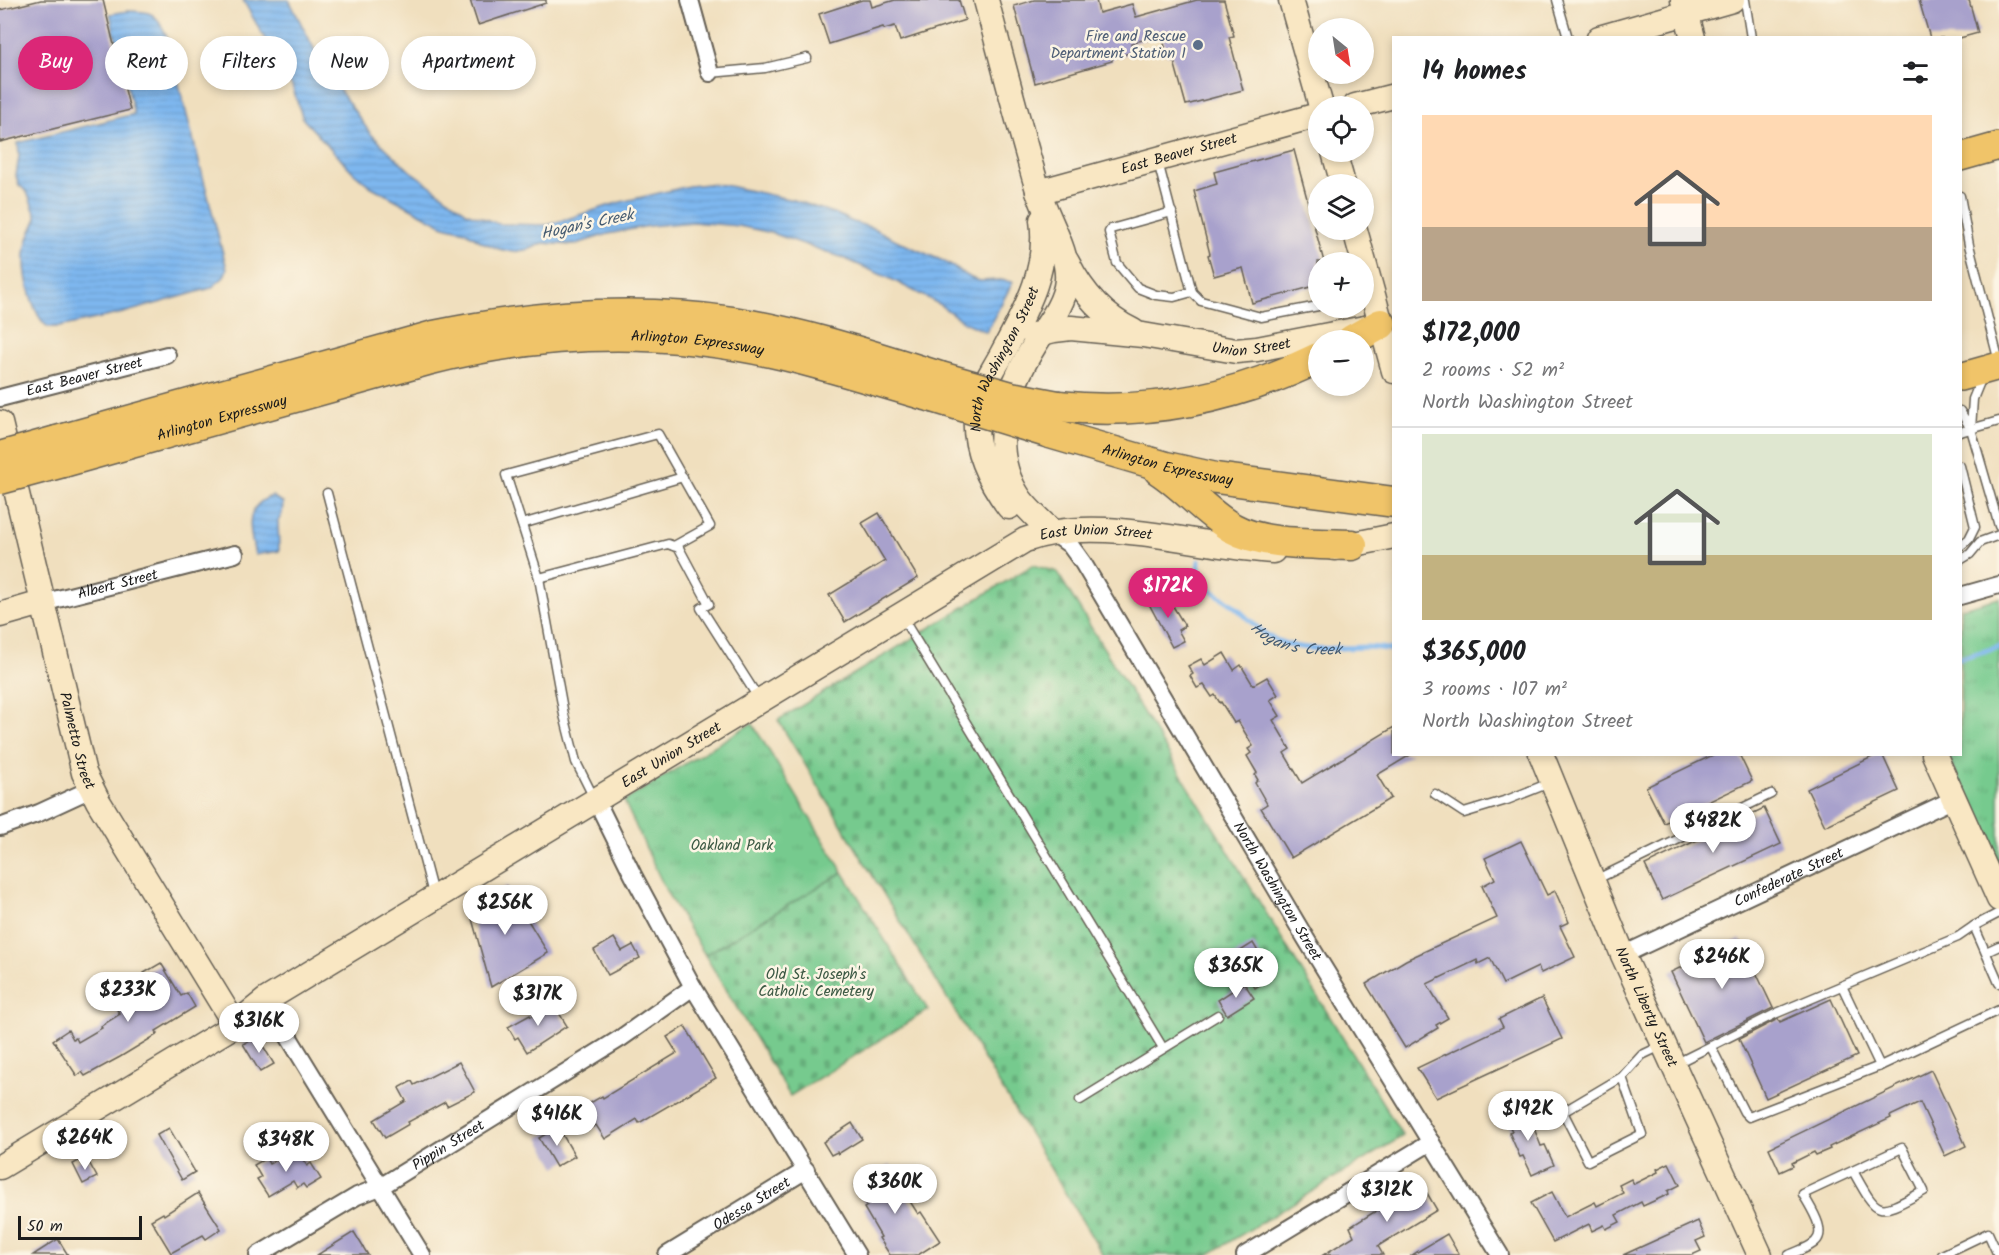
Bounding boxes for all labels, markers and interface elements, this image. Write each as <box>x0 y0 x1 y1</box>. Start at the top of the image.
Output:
north arrow <box>1308 18 1374 84</box>
map controls <box>1308 18 1374 396</box>
place label: Fire and Rescue Department Station 1 <box>1050 25 1186 66</box>
chip: Buy <box>18 36 93 90</box>
chip: Rent <box>105 36 188 90</box>
chip: Filters <box>200 36 297 90</box>
chip: New <box>309 36 389 90</box>
chip: Apartment <box>401 36 536 90</box>
marker: Fire and Rescue Department Station 1 <box>1191 38 1205 52</box>
text: 14 homes <box>1422 51 1527 93</box>
icon: filters <box>1899 56 1932 89</box>
button: locate <box>1308 96 1374 162</box>
street label: East Beaver Street <box>1118 127 1240 182</box>
icon: home <box>1623 154 1731 262</box>
button: layers <box>1308 174 1374 240</box>
water label: Hogan's Creek <box>539 202 638 246</box>
button: + <box>1308 252 1374 318</box>
street label: North Washington Street <box>965 283 1047 433</box>
text: $172,000 <box>1422 313 1520 355</box>
street label: Arlington Expressway <box>631 325 767 364</box>
button: − <box>1308 330 1374 396</box>
street label: Union Street <box>1210 332 1293 364</box>
street label: East Beaver Street <box>24 351 146 404</box>
text: 2 rooms · 52 m² <box>1422 355 1564 387</box>
text: North Washington Street <box>1422 387 1633 419</box>
street label: Arlington Expressway <box>154 389 291 448</box>
street label: Arlington Expressway <box>1099 438 1235 493</box>
icon: home <box>1623 473 1731 581</box>
street label: East Union Street <box>1037 519 1154 548</box>
street label: Albert Street <box>75 563 161 607</box>
pin: $172K <box>1126 568 1210 619</box>
text: $172K <box>1142 571 1194 603</box>
water label: Hogan's Creek <box>1244 616 1345 663</box>
text: $365,000 <box>1422 632 1526 674</box>
text: 3 rooms · 107 m² <box>1422 674 1567 706</box>
street label: Palmetto Street <box>52 690 102 794</box>
text: North Washington Street <box>1422 706 1633 738</box>
street label: East Union Street <box>617 716 726 795</box>
pin: $482K <box>1671 803 1755 854</box>
text: $482K <box>1684 806 1742 838</box>
street label: North Washington Street <box>1226 817 1328 966</box>
park label: Oakland Park <box>691 834 774 858</box>
street label: Confederate Street <box>1730 842 1848 914</box>
pin: $256K <box>463 885 547 936</box>
text: $256K <box>477 888 533 920</box>
pin: $246K <box>1680 939 1764 990</box>
text: $246K <box>1693 942 1751 974</box>
street label: North Liberty Street <box>1608 943 1684 1072</box>
pin: $365K <box>1194 948 1278 999</box>
text: $365K <box>1208 951 1264 983</box>
park label: Old St. Joseph's Catholic Cemetery <box>758 963 875 1004</box>
pin: $233K <box>86 972 170 1023</box>
text: $233K <box>99 975 157 1007</box>
pin: $317K <box>496 976 580 1027</box>
text: $317K <box>513 979 563 1011</box>
pin: $316K <box>217 1003 301 1054</box>
text: $316K <box>233 1006 285 1038</box>
pin: $192K <box>1486 1091 1570 1142</box>
text: $192K <box>1502 1094 1554 1126</box>
pin: $416K <box>515 1096 599 1147</box>
text: $416K <box>531 1099 583 1131</box>
street label: Pippin Street <box>408 1114 490 1177</box>
pin: $264K <box>43 1120 127 1171</box>
pin: $348K <box>244 1122 328 1173</box>
text: $264K <box>56 1123 114 1155</box>
text: $348K <box>257 1125 315 1157</box>
pin: $360K <box>853 1164 937 1215</box>
text: $360K <box>867 1167 923 1199</box>
street label: Odessa Street <box>708 1171 796 1237</box>
pin: $312K <box>1345 1172 1429 1223</box>
text: $312K <box>1361 1175 1413 1207</box>
scale bar <box>18 1213 142 1240</box>
text: 50 m <box>27 1214 63 1239</box>

